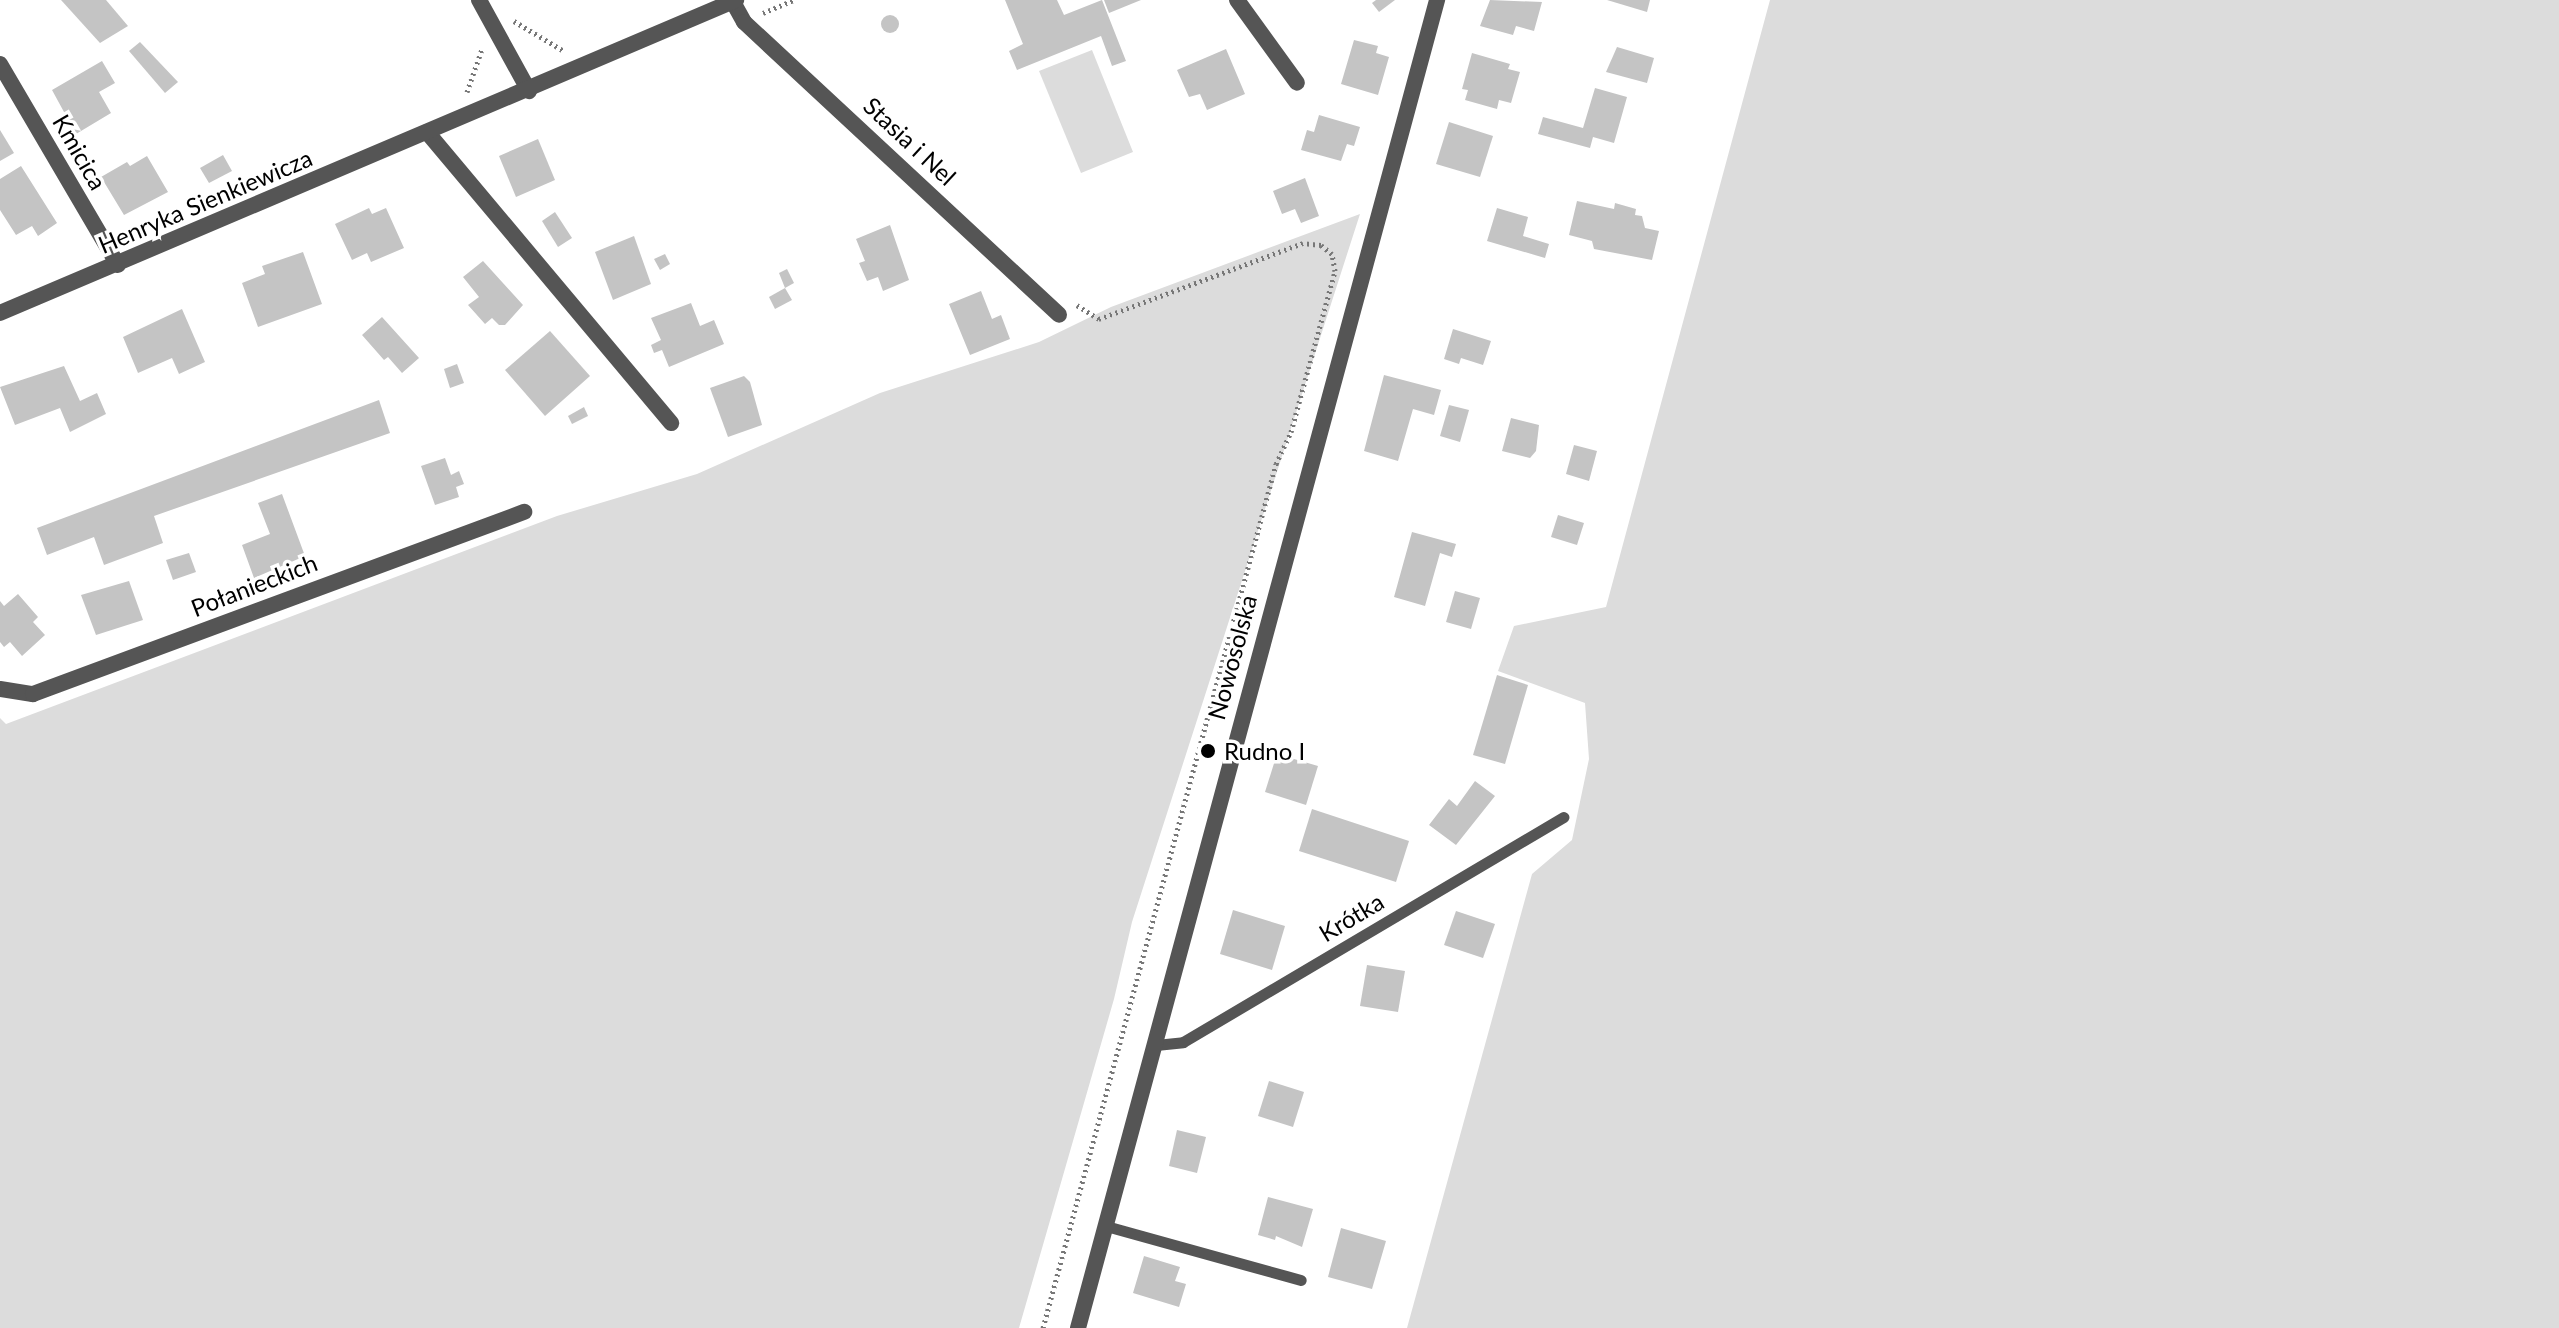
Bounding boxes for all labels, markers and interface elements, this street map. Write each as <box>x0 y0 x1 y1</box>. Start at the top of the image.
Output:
street label: Stasia i Nel <box>858 91 962 191</box>
street label: Kmicica <box>47 109 113 195</box>
street label: Henryka Sienkiewicza <box>94 143 316 259</box>
street label: Połanieckich <box>187 548 321 622</box>
street label: Nowosolska <box>1202 592 1262 722</box>
place label: Rudno I <box>1224 737 1305 765</box>
marker: Rudno I <box>1199 742 1217 760</box>
street label: Krótka <box>1313 887 1389 947</box>

